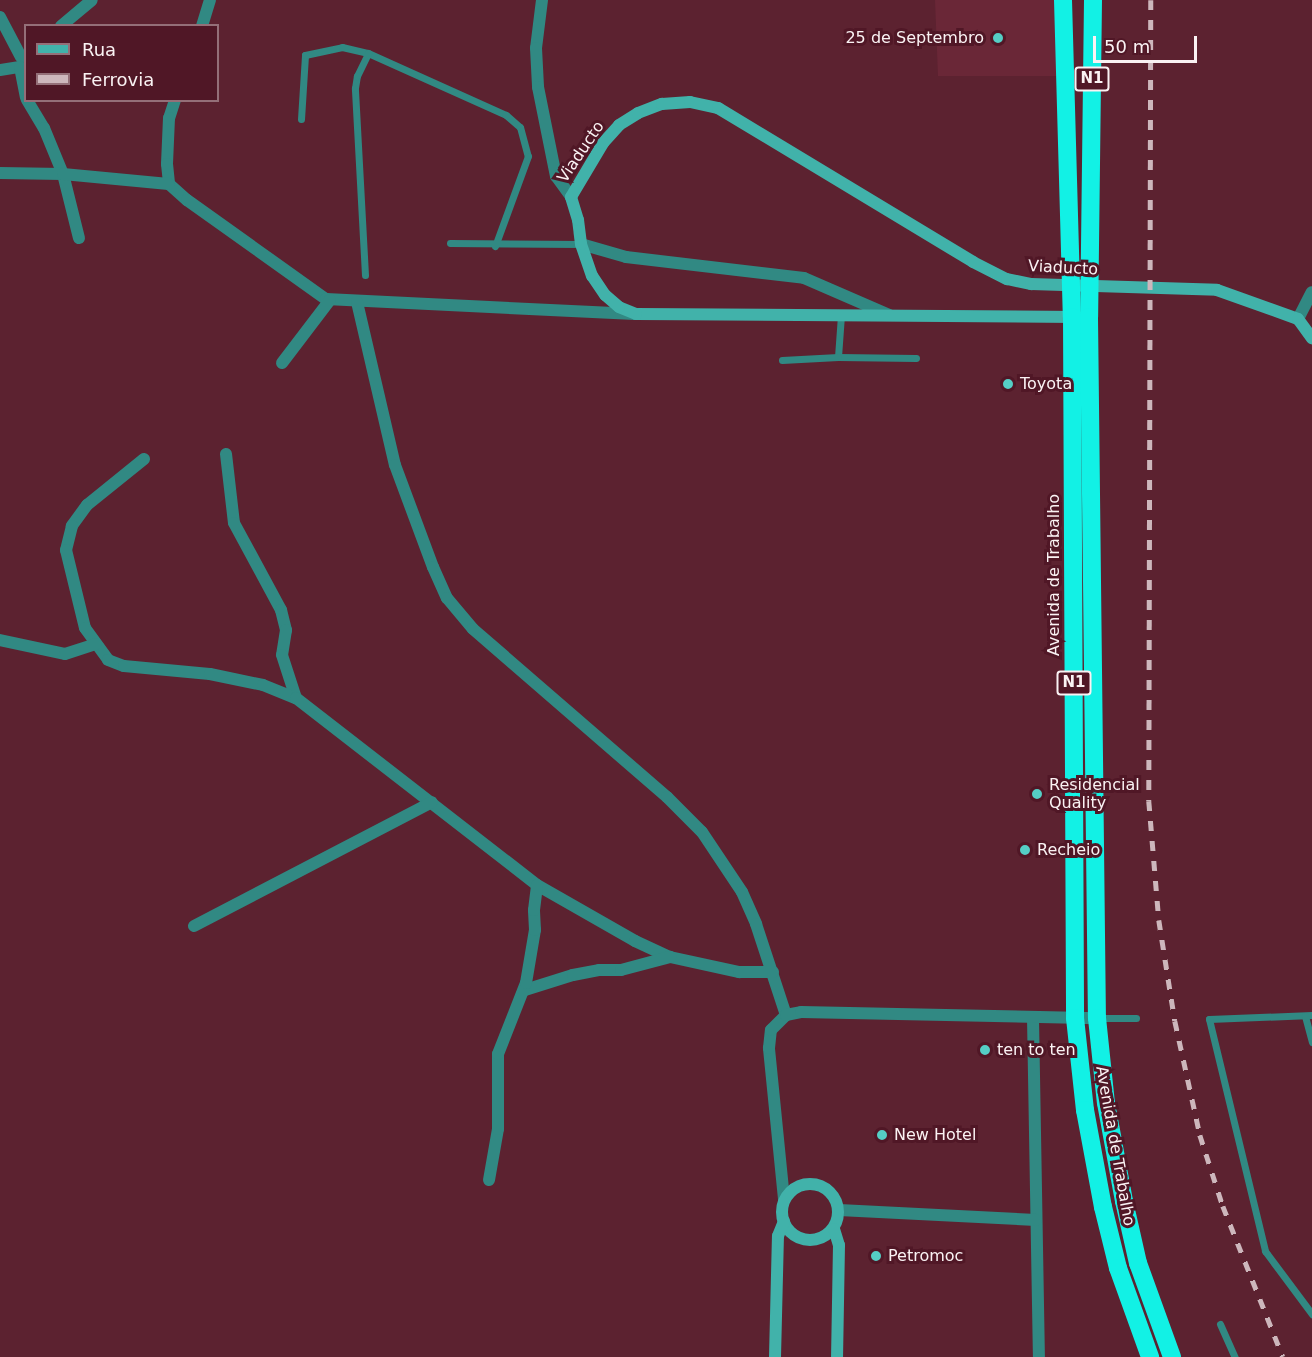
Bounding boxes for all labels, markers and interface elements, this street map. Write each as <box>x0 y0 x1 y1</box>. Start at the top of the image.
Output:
legend <box>24 24 219 102</box>
scale bar <box>1096 24 1200 62</box>
place label: 25 de Septembro <box>845 28 984 48</box>
marker: 25 de Septembro <box>989 29 1007 47</box>
text: 50 m <box>1104 36 1150 57</box>
text: Rua <box>82 39 116 60</box>
road number: N1 <box>1074 67 1110 91</box>
text: Ferrovia <box>82 69 154 90</box>
street label: Viaducto <box>553 118 609 186</box>
street label: Viaducto <box>1028 257 1098 279</box>
place label: Toyota <box>1020 374 1072 394</box>
marker: Toyota <box>1001 377 1015 391</box>
street label: Avenida de Trabalho <box>1044 494 1064 656</box>
road number: N1 <box>1056 671 1092 695</box>
place label: Residencial Quality <box>1049 775 1140 813</box>
marker: Residencial Quality <box>1030 787 1044 801</box>
place label: Recheio <box>1037 840 1100 860</box>
marker: Recheio <box>1018 843 1032 857</box>
place label: ten to ten <box>997 1040 1076 1060</box>
marker: ten to ten <box>978 1043 992 1057</box>
street label: Avenida de Trabalho <box>1091 1064 1139 1228</box>
place label: New Hotel <box>894 1125 976 1145</box>
marker: New Hotel <box>875 1128 889 1142</box>
place label: Petromoc <box>888 1246 963 1266</box>
marker: Petromoc <box>869 1249 883 1263</box>

